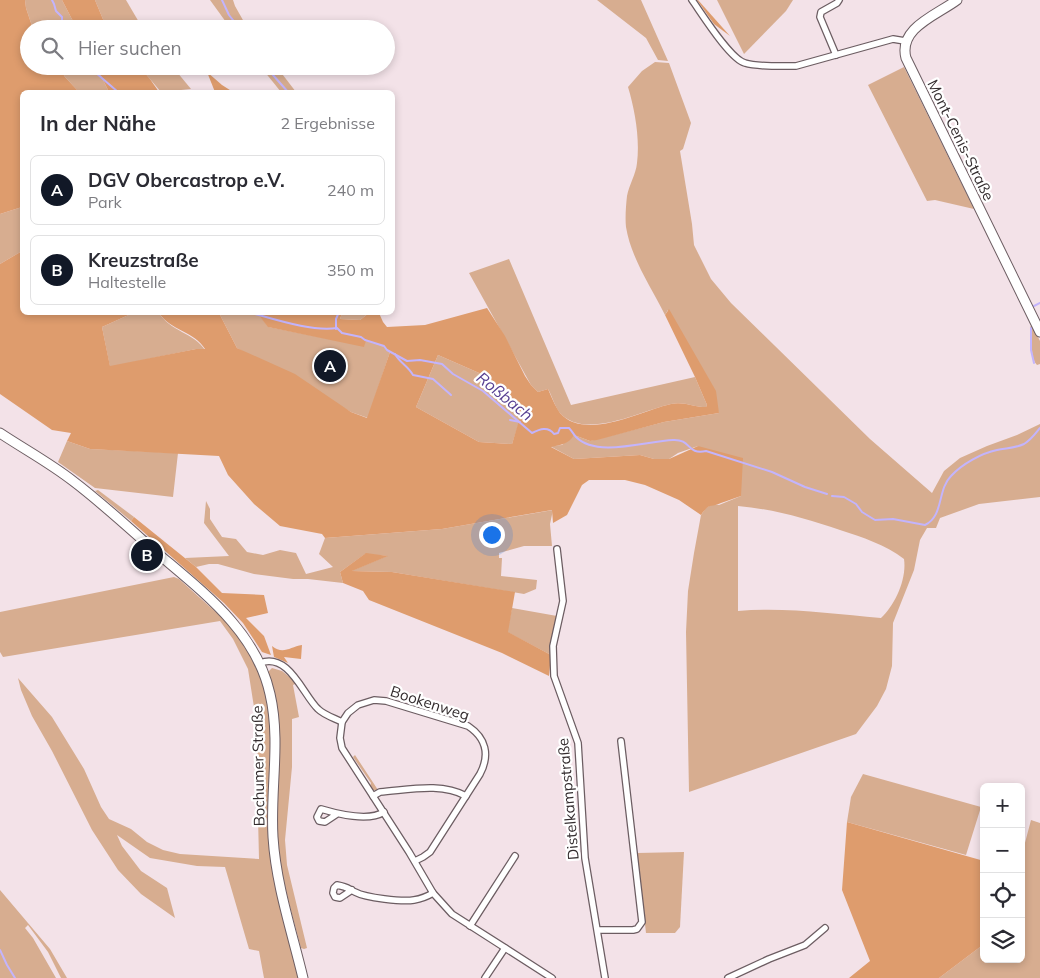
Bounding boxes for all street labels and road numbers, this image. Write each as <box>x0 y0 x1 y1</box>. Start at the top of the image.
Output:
street label: Mont-Cenis-Straße <box>923 76 999 204</box>
street label: Bookenweg <box>388 681 472 725</box>
street label: Bochumer Straße <box>247 705 269 827</box>
street label: Distelkampstraße <box>553 737 583 861</box>

